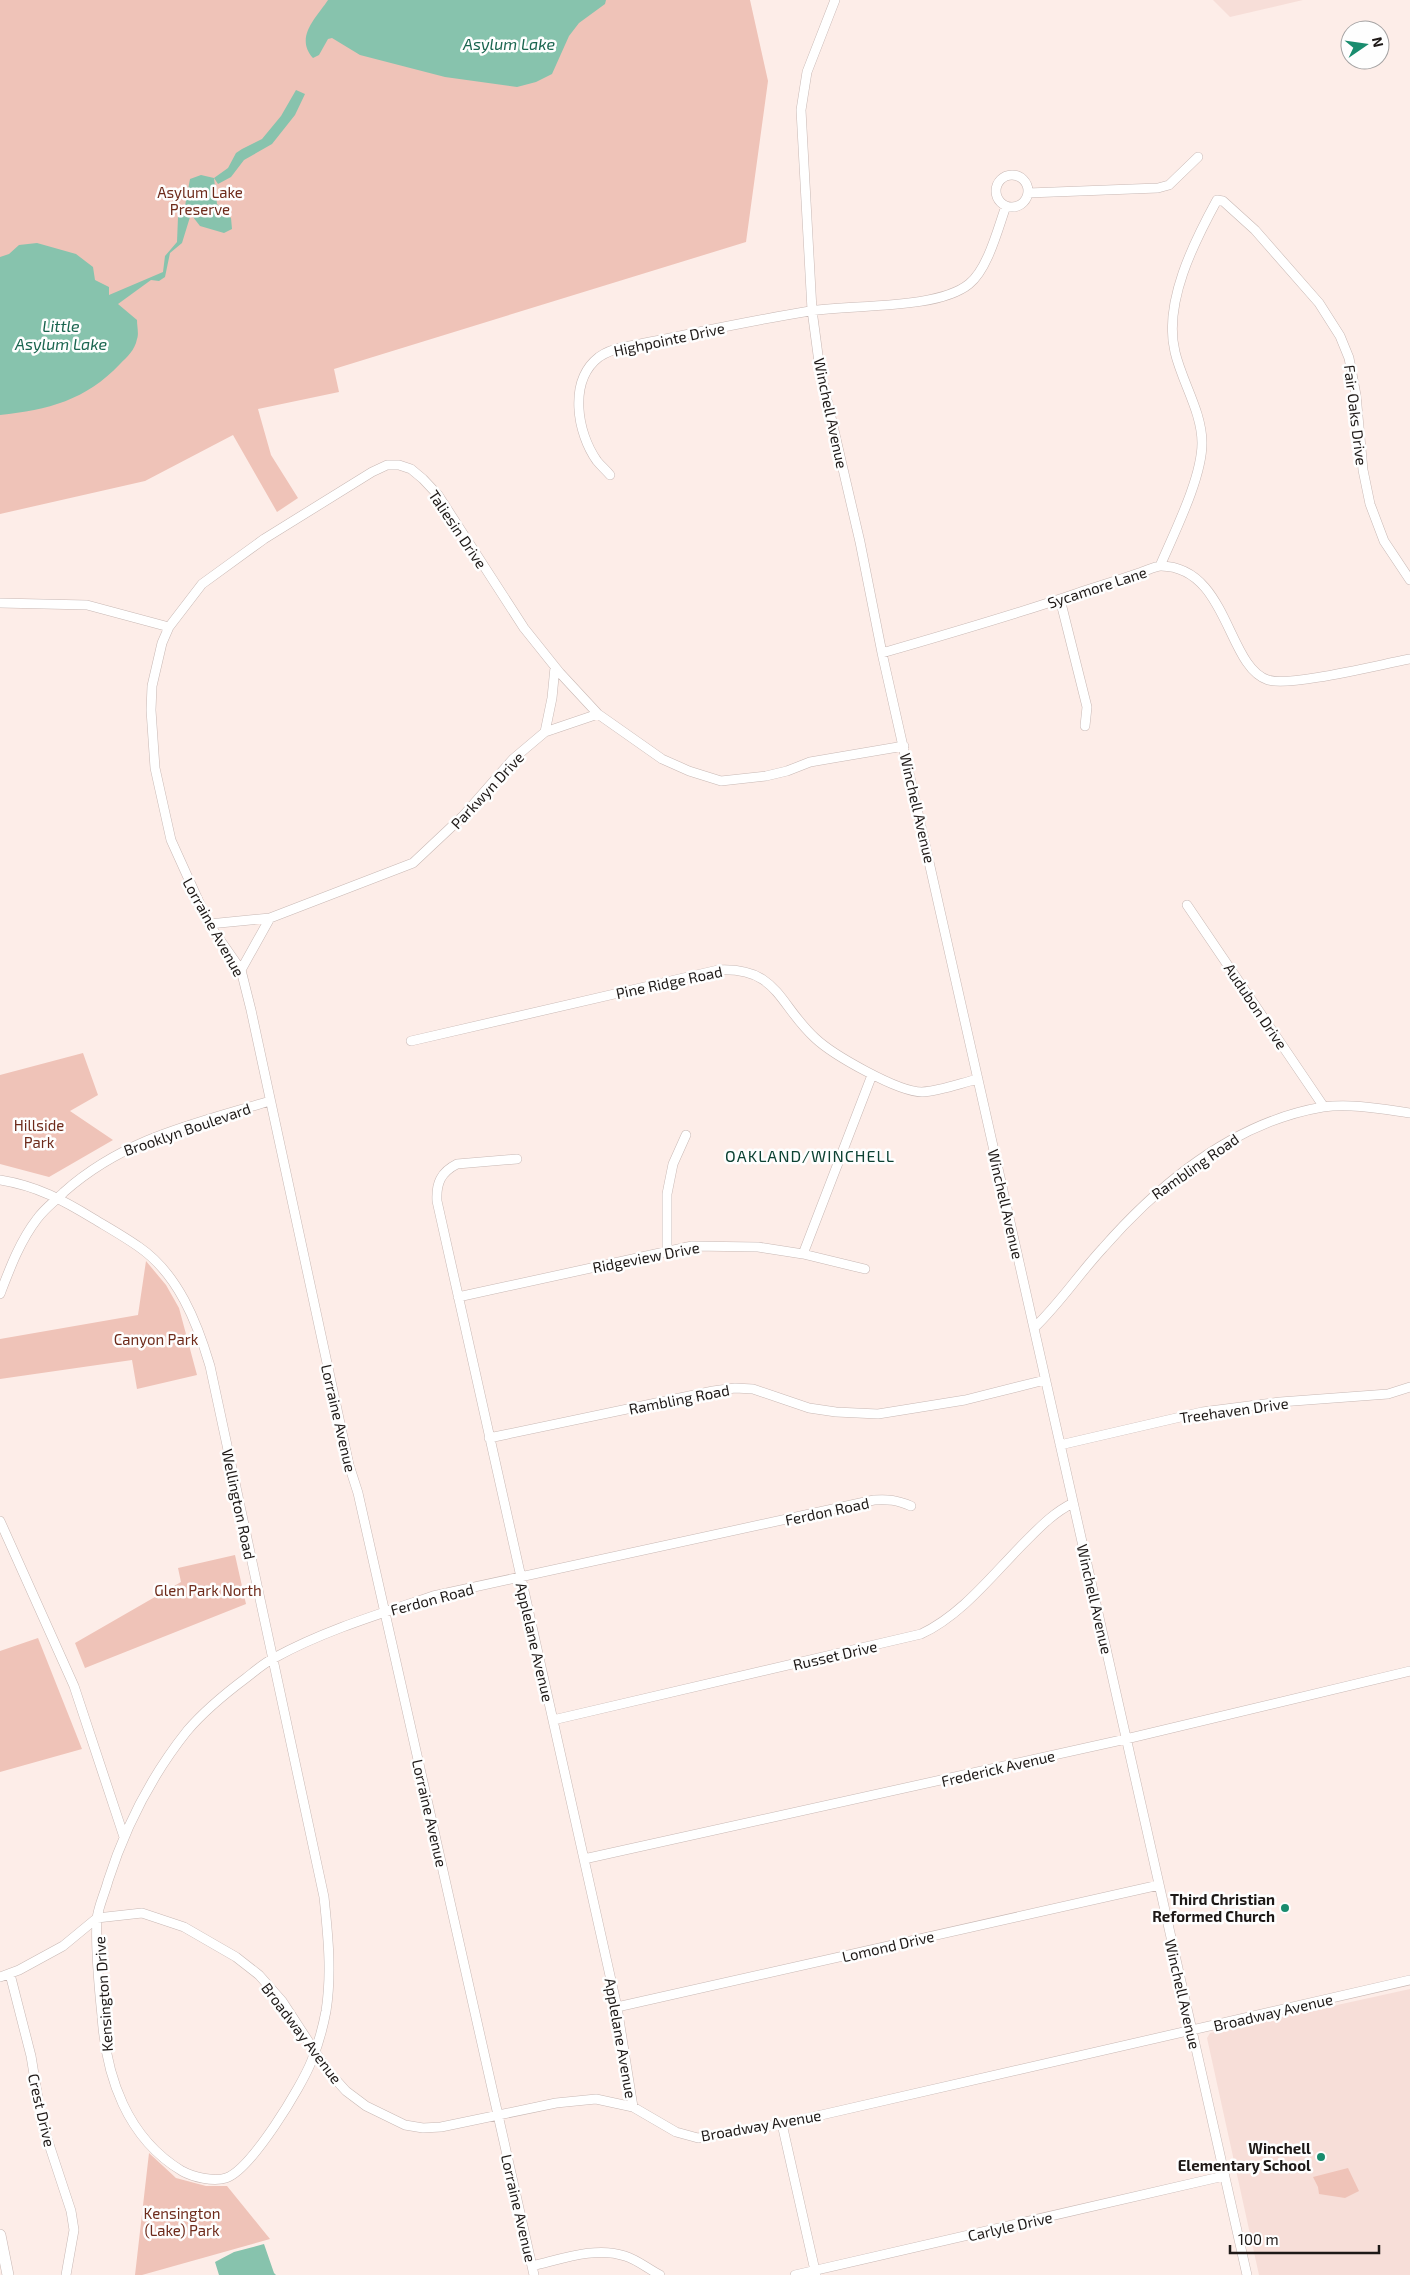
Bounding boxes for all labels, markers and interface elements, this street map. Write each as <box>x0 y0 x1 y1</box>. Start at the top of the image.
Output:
north arrow <box>1340 20 1390 70</box>
water label: Asylum Lake <box>462 34 555 54</box>
text: N <box>1369 35 1388 49</box>
park label: Asylum Lake Preserve <box>157 183 243 218</box>
water label: Little Asylum Lake <box>14 316 107 354</box>
street label: Highpointe Drive <box>612 318 726 360</box>
street label: Winchell Avenue <box>810 356 852 470</box>
street label: Fair Oaks Drive <box>1341 364 1371 466</box>
street label: Taliesin Drive <box>425 486 491 572</box>
street label: Sycamore Lane <box>1045 562 1149 612</box>
street label: Parkwyn Drive <box>447 748 527 832</box>
street label: Winchell Avenue <box>897 751 939 865</box>
street label: Lorraine Avenue <box>179 874 249 980</box>
street label: Audubon Drive <box>1221 960 1291 1052</box>
street label: Pine Ridge Road <box>614 962 724 1002</box>
street label: Brooklyn Boulevard <box>121 1099 253 1159</box>
park label: Hillside Park <box>14 1116 64 1151</box>
street label: Rambling Road <box>1148 1129 1242 1203</box>
district label: OAKLAND/WINCHELL <box>725 1146 895 1165</box>
street label: Winchell Avenue <box>985 1147 1027 1261</box>
street label: Ridgeview Drive <box>591 1238 701 1276</box>
park label: Canyon Park <box>114 1330 199 1348</box>
street label: Lorraine Avenue <box>318 1362 360 1474</box>
street label: Rambling Road <box>627 1380 731 1418</box>
street label: Treehaven Drive <box>1178 1393 1290 1427</box>
street label: Wellington Road <box>218 1447 260 1561</box>
street label: Ferdon Road <box>783 1493 871 1529</box>
street label: Winchell Avenue <box>1074 1542 1116 1656</box>
street label: Ferdon Road <box>388 1579 476 1619</box>
park label: Glen Park North <box>154 1581 262 1599</box>
street label: Applelane Avenue <box>513 1581 557 1703</box>
street label: Russet Drive <box>791 1637 879 1673</box>
street label: Frederick Avenue <box>939 1746 1057 1790</box>
street label: Lorraine Avenue <box>409 1757 451 1869</box>
place label: Third Christian Reformed Church <box>1152 1890 1275 1925</box>
marker: Third Christian Reformed Church <box>1279 1902 1291 1914</box>
street label: Lomond Drive <box>840 1927 936 1965</box>
street label: Kensington Drive <box>90 1936 116 2052</box>
street label: Winchell Avenue <box>1162 1937 1204 2051</box>
street label: Applelane Avenue <box>602 1976 640 2100</box>
street label: Broadway Avenue <box>258 1979 346 2087</box>
street label: Broadway Avenue <box>1212 1990 1334 2034</box>
street label: Crest Drive <box>25 2072 59 2148</box>
street label: Broadway Avenue <box>699 2106 823 2144</box>
place label: Winchell Elementary School <box>1178 2139 1311 2175</box>
marker: Winchell Elementary School <box>1315 2151 1327 2163</box>
street label: Lorraine Avenue <box>498 2152 540 2264</box>
park label: Kensington (Lake) Park <box>144 2204 220 2239</box>
street label: Carlyle Drive <box>966 2208 1054 2244</box>
scale bar <box>1230 2222 1379 2254</box>
text: 100 m <box>1238 2230 1279 2248</box>

